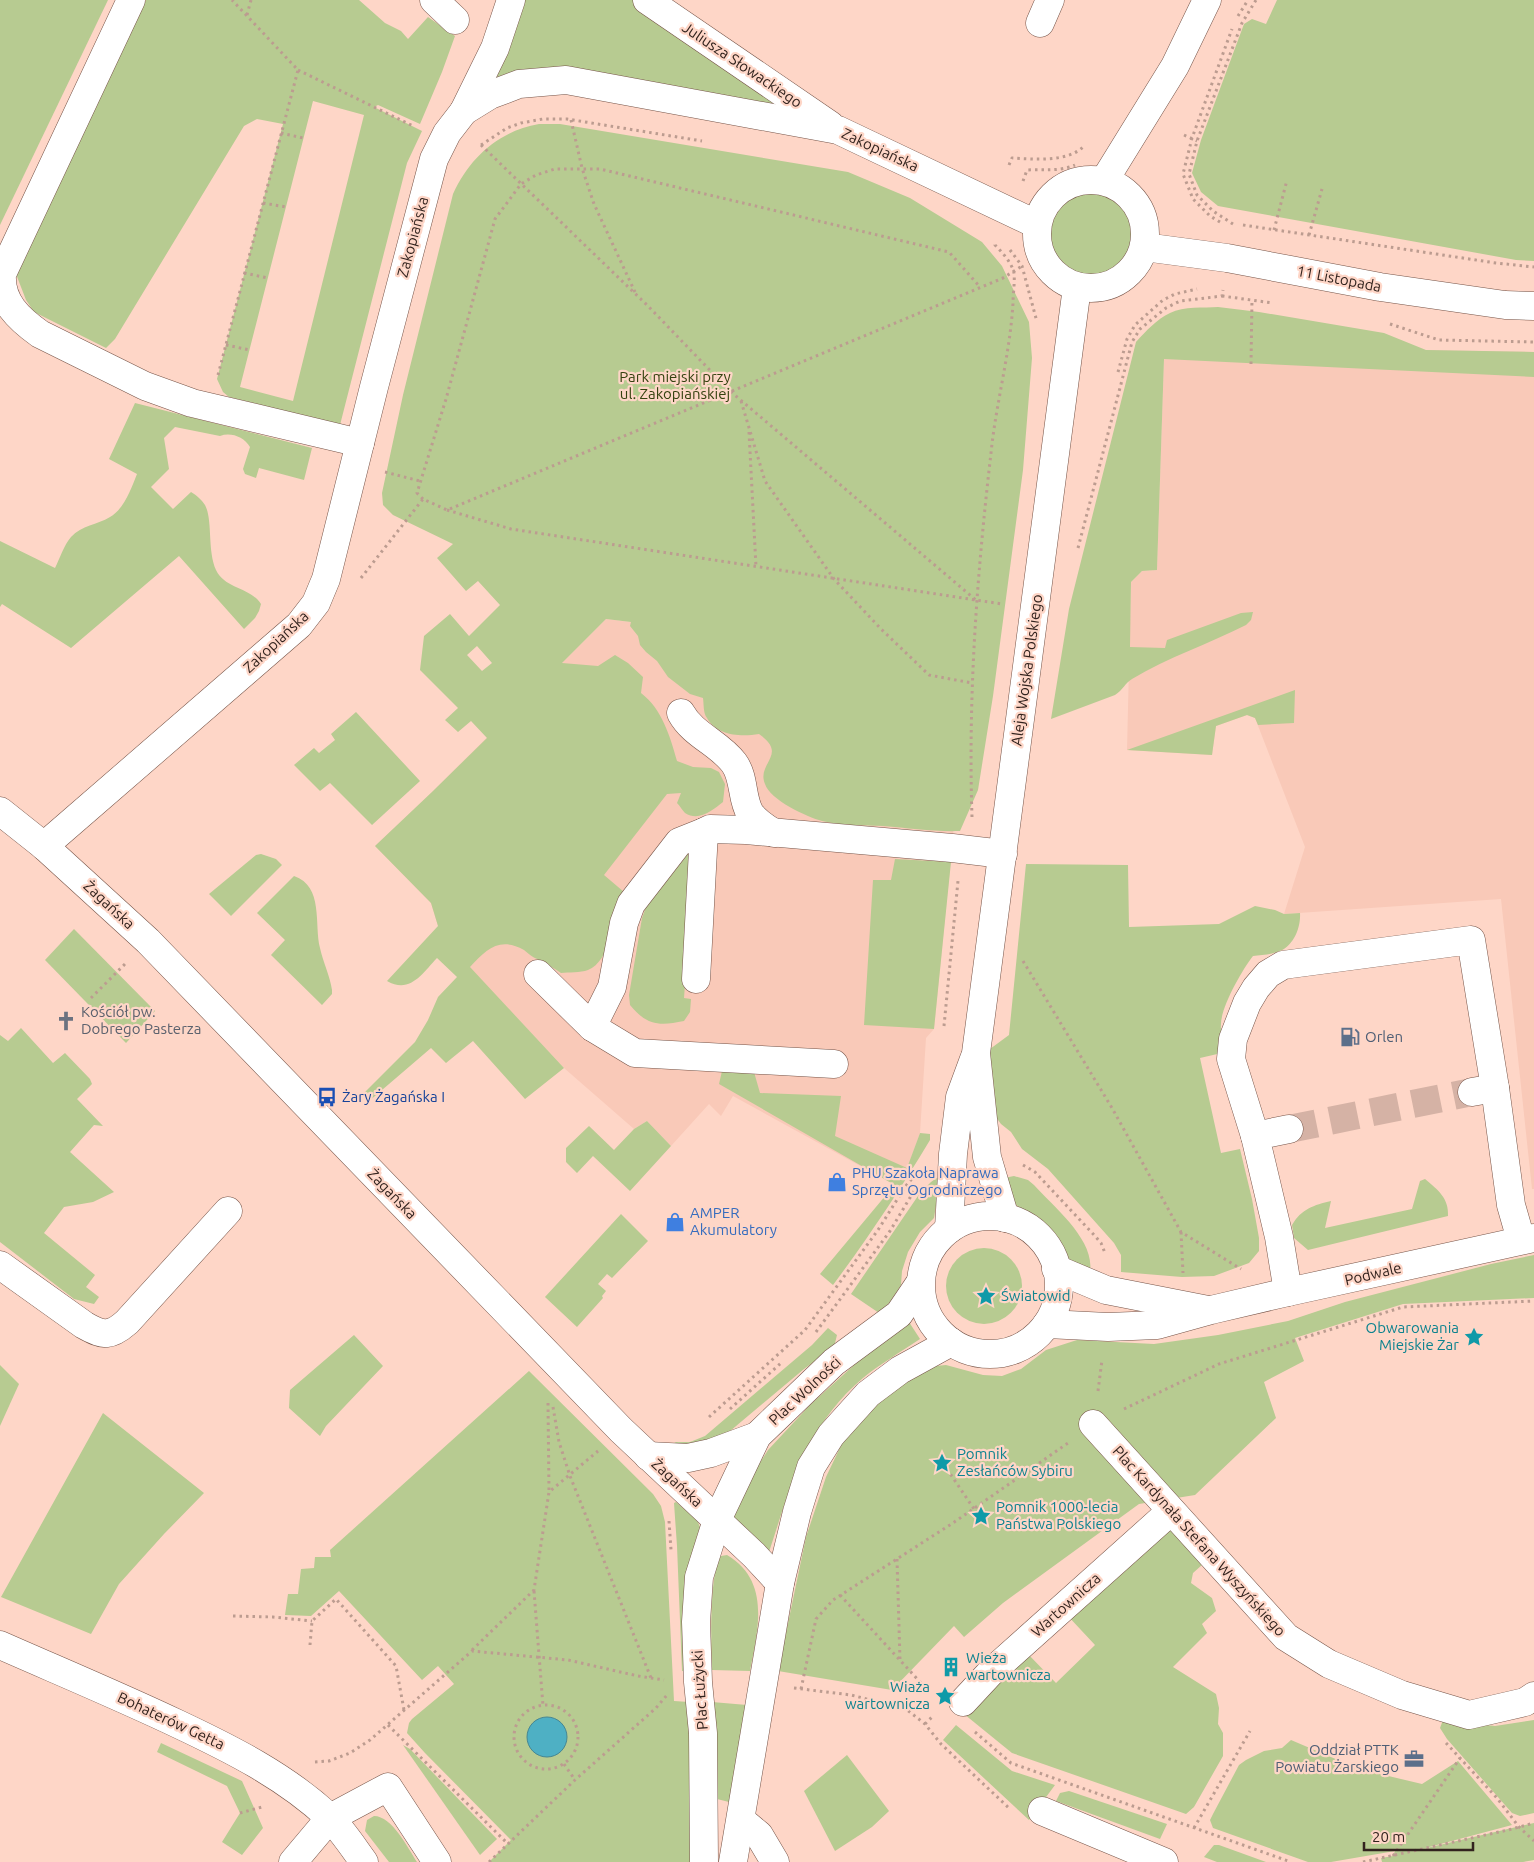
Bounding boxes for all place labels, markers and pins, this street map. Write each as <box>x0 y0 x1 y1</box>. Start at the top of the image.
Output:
place label: Kościół pw. Dobrego Pasterza <box>81 1003 201 1037</box>
church icon: Kościół pw. Dobrego Pasterza <box>55 1010 77 1032</box>
fuel station icon: Orlen <box>1339 1026 1361 1048</box>
place label: Orlen <box>1365 1028 1403 1045</box>
bus stop icon: Żary Żagańska I <box>316 1086 338 1108</box>
place label: Żary Żagańska I <box>342 1088 445 1105</box>
place label: PHU Szakoła Naprawa Sprzętu Ogrodniczego <box>852 1164 1002 1198</box>
shop icon: PHU Szakoła Naprawa Sprzętu Ogrodniczego <box>826 1171 848 1193</box>
place label: AMPER Akumulatory <box>690 1204 777 1238</box>
shop icon: AMPER Akumulatory <box>664 1211 686 1233</box>
place icon: Światowid <box>975 1285 997 1307</box>
place label: Światowid <box>1001 1287 1071 1304</box>
place label: Obwarowania Miejskie Żar <box>1366 1319 1459 1353</box>
place icon: Obwarowania Miejskie Żar <box>1463 1326 1485 1348</box>
place label: Pomnik Zesłańców Sybiru <box>957 1445 1073 1479</box>
place icon: Pomnik Zesłańców Sybiru <box>931 1452 953 1474</box>
place label: Pomnik 1000-lecia Państwa Polskiego <box>996 1498 1121 1532</box>
place icon: Pomnik 1000-lecia Państwa Polskiego <box>970 1505 992 1527</box>
place label: Wieża wartownicza <box>966 1649 1051 1683</box>
building icon: Wieża wartownicza <box>940 1656 962 1678</box>
place label: Wiaża wartownicza <box>845 1678 930 1712</box>
place icon: Wiaża wartownicza <box>934 1685 956 1707</box>
place label: Oddział PTTK Powiatu Żarskiego <box>1275 1741 1399 1775</box>
office icon: Oddział PTTK Powiatu Żarskiego <box>1403 1748 1425 1770</box>

